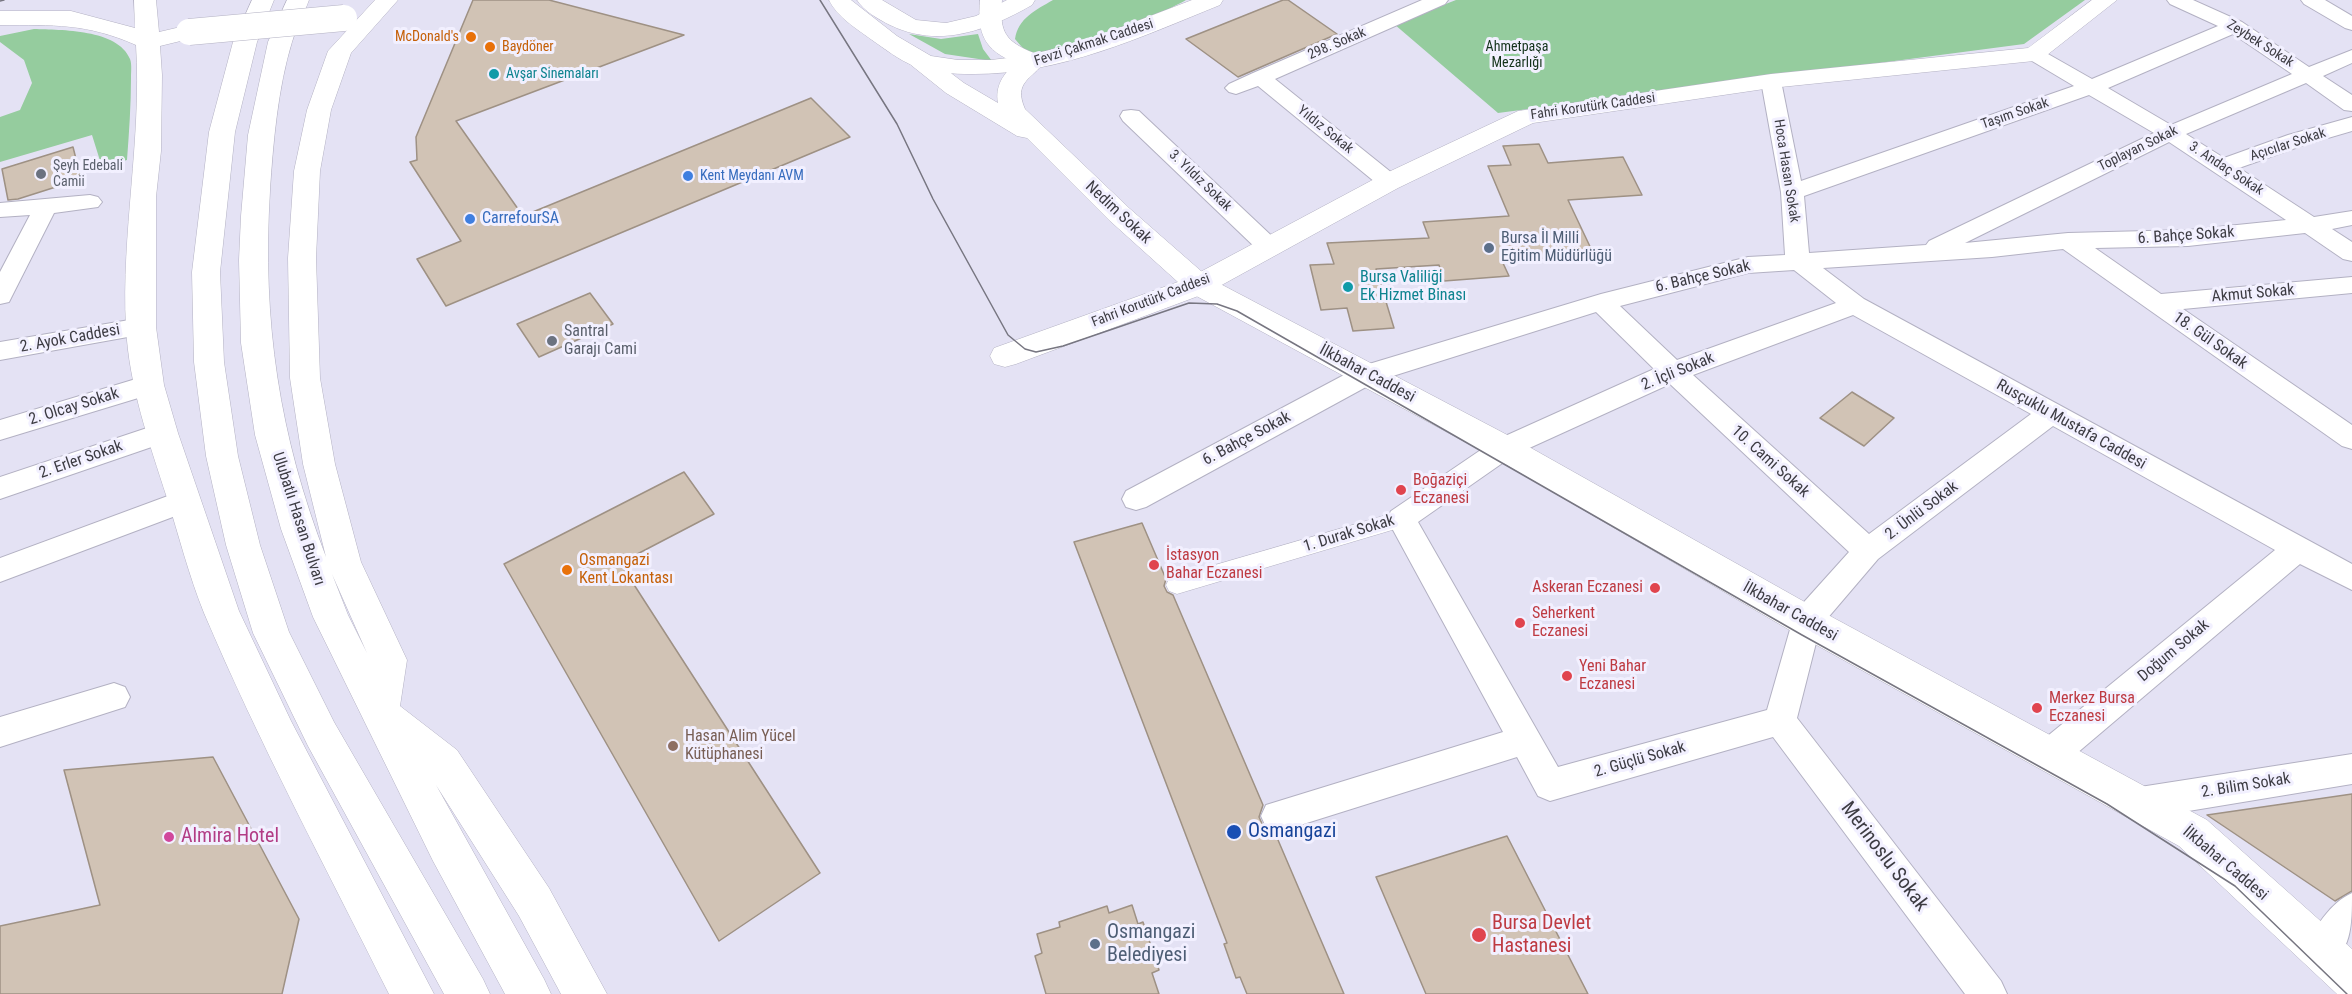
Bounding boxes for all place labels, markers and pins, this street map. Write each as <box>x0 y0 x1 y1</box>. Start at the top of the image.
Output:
place label: McDonald's <box>395 29 459 45</box>
marker: McDonald's <box>464 30 478 44</box>
place label: Baydöner <box>502 39 554 55</box>
marker: Baydöner <box>483 40 497 54</box>
place label: Avşar Sinemaları <box>506 66 599 82</box>
marker: Avşar Sinemaları <box>487 67 501 81</box>
place label: Şeyh Edebali Camii <box>53 158 123 190</box>
marker: Şeyh Edebali Camii <box>34 167 48 181</box>
place label: Kent Meydanı AVM <box>700 168 804 184</box>
marker: Kent Meydanı AVM <box>681 169 695 183</box>
place label: CarrefourSA <box>482 209 559 229</box>
marker: CarrefourSA <box>463 212 477 226</box>
place label: Bursa İl Milli Eğitim Müdürlüğü <box>1501 229 1612 267</box>
marker: Bursa İl Milli Eğitim Müdürlüğü <box>1482 241 1496 255</box>
place label: Bursa Valiliği Ek Hizmet Binası <box>1360 268 1466 306</box>
marker: Bursa Valiliği Ek Hizmet Binası <box>1341 280 1355 294</box>
place label: Santral Garajı Cami <box>564 322 637 360</box>
marker: Santral Garajı Cami <box>545 334 559 348</box>
place label: Boğaziçi Eczanesi <box>1413 471 1469 509</box>
marker: Boğaziçi Eczanesi <box>1394 483 1408 497</box>
place label: İstasyon Bahar Eczanesi <box>1166 546 1262 584</box>
place label: Osmangazi Kent Lokantası <box>579 551 673 589</box>
marker: İstasyon Bahar Eczanesi <box>1147 558 1161 572</box>
marker: Osmangazi Kent Lokantası <box>560 563 574 577</box>
place label: Askeran Eczanesi <box>1532 578 1643 598</box>
marker: Askeran Eczanesi <box>1648 581 1662 595</box>
place label: Seherkent Eczanesi <box>1532 604 1595 642</box>
marker: Seherkent Eczanesi <box>1513 616 1527 630</box>
place label: Yeni Bahar Eczanesi <box>1579 657 1646 695</box>
marker: Yeni Bahar Eczanesi <box>1560 669 1574 683</box>
place label: Merkez Bursa Eczanesi <box>2049 689 2135 727</box>
marker: Merkez Bursa Eczanesi <box>2030 701 2044 715</box>
place label: Hasan Alim Yücel Kütüphanesi <box>685 727 796 765</box>
marker: Hasan Alim Yücel Kütüphanesi <box>666 739 680 753</box>
place label: Osmangazi <box>1248 820 1336 844</box>
marker: Osmangazi <box>1225 823 1243 841</box>
place label: Almira Hotel <box>181 825 279 849</box>
marker: Almira Hotel <box>162 830 176 844</box>
place label: Bursa Devlet Hastanesi <box>1492 912 1591 959</box>
place label: Osmangazi Belediyesi <box>1107 921 1195 968</box>
marker: Bursa Devlet Hastanesi <box>1470 926 1488 944</box>
marker: Osmangazi Belediyesi <box>1088 937 1102 951</box>

